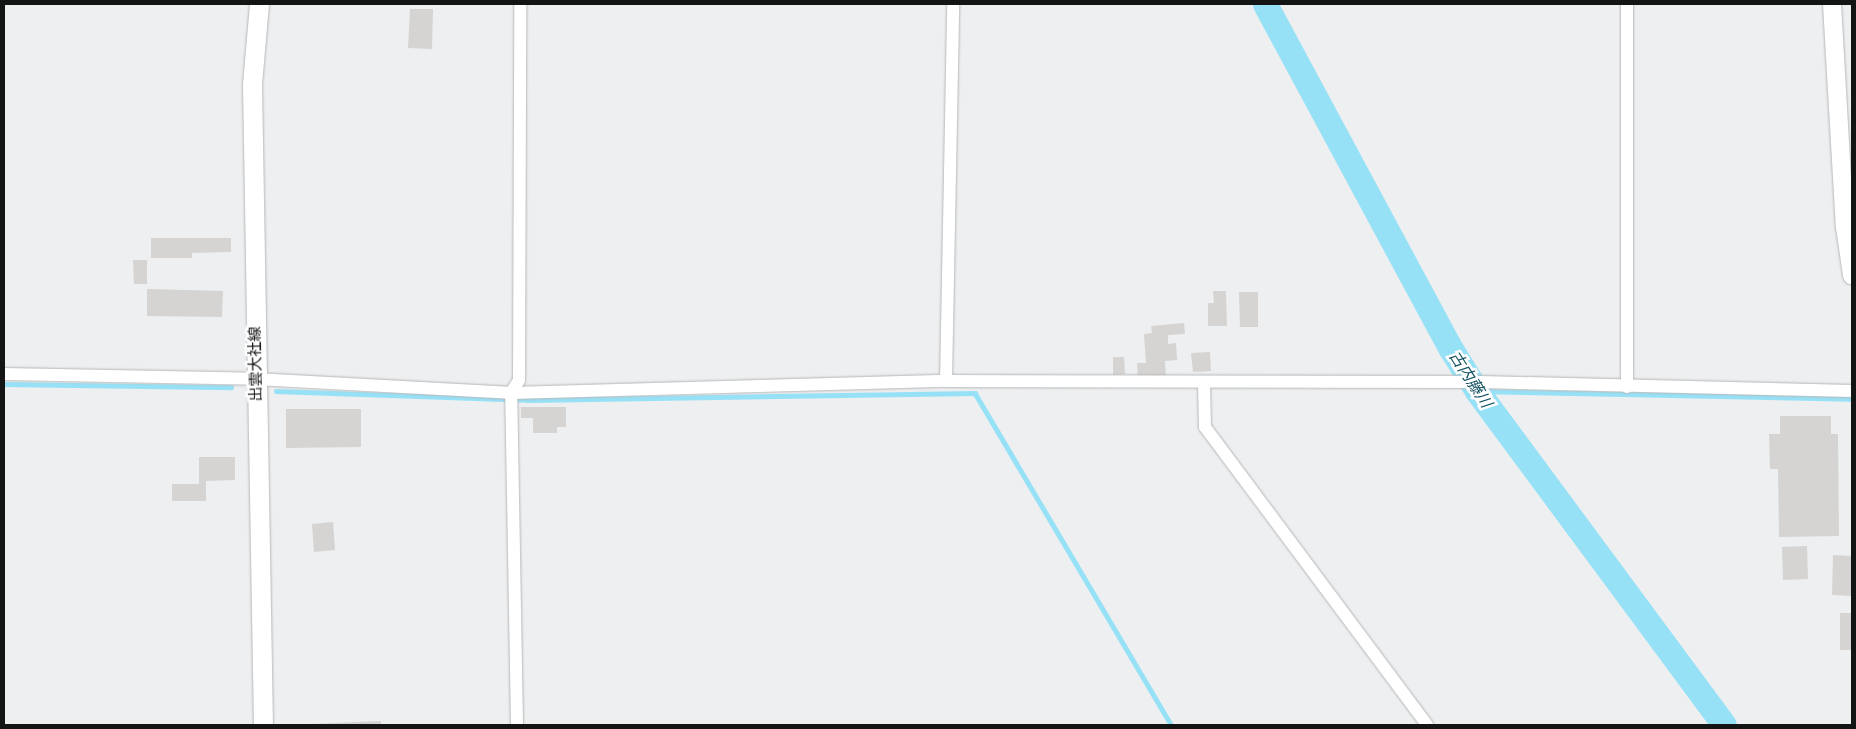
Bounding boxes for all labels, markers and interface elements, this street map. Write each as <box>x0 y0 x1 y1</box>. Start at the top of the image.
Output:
street label: 出雲大社線 <box>245 326 265 402</box>
water label: 古内藤川 <box>1446 347 1496 411</box>

